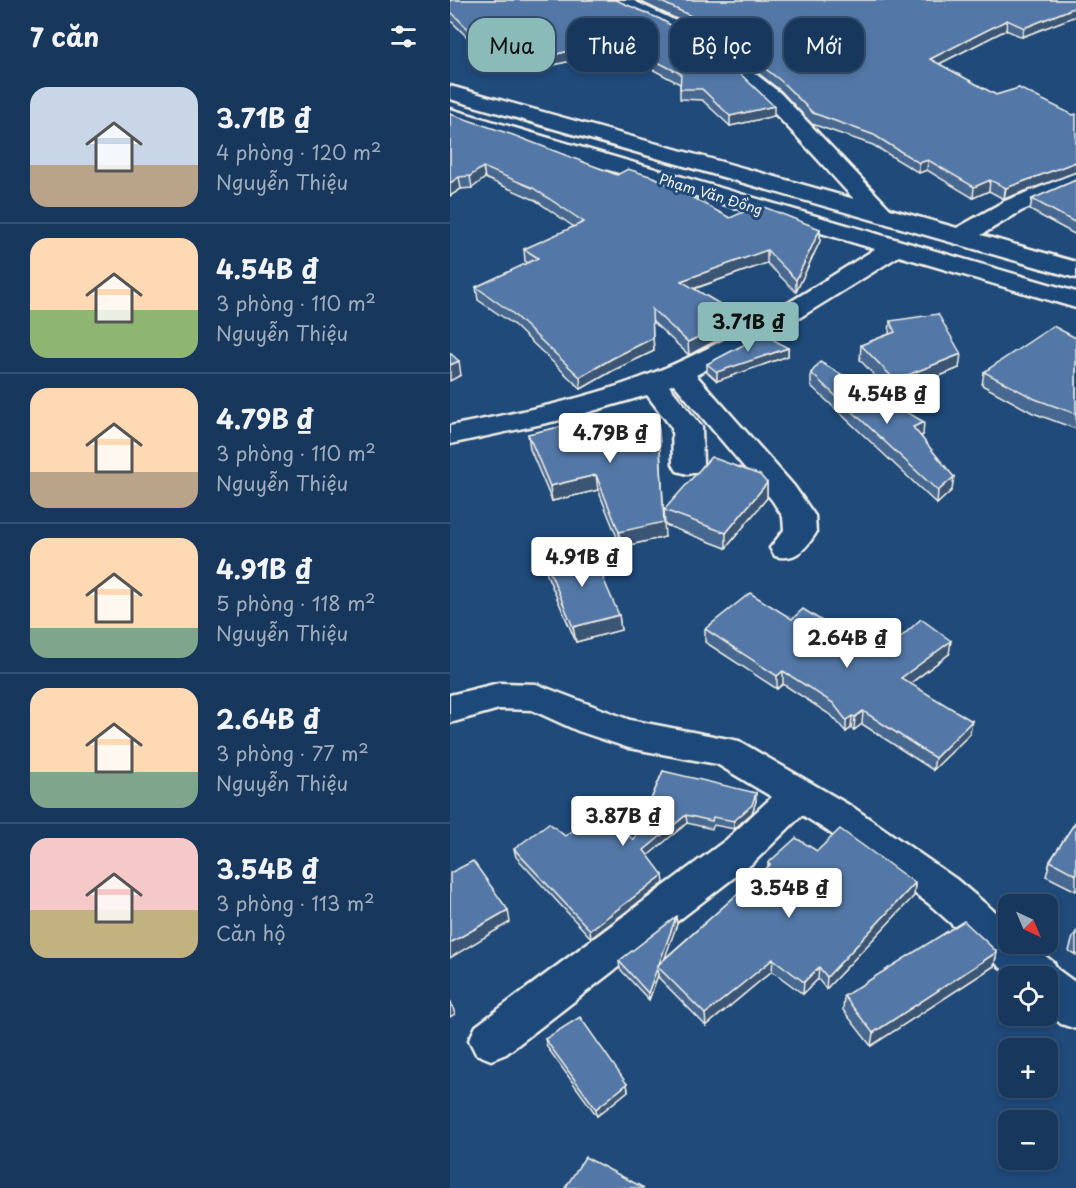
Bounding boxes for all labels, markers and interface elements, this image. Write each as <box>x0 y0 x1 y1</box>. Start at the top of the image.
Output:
text: 7 căn <box>30 17 99 56</box>
chip: Mua <box>468 18 555 72</box>
chip: Thuê <box>567 18 658 72</box>
chip: Bộ lọc <box>670 18 772 72</box>
chip: Mới <box>784 18 864 72</box>
icon: filters <box>387 20 420 53</box>
text: 3.71B ₫ <box>216 98 310 137</box>
icon: home <box>78 111 150 183</box>
text: 4 phòng · 120 m² <box>216 137 381 167</box>
text: Nguyễn Thiệu <box>216 167 348 197</box>
street label: Phạm Văn Đồng <box>657 168 765 220</box>
text: 4.54B ₫ <box>216 249 318 288</box>
icon: home <box>78 262 150 334</box>
text: 3 phòng · 110 m² <box>216 288 376 318</box>
pin: 3.71B ₫ <box>693 302 803 353</box>
text: 3.71B ₫ <box>712 306 784 336</box>
text: Nguyễn Thiệu <box>216 318 348 348</box>
pin: 4.54B ₫ <box>832 374 942 425</box>
text: 4.54B ₫ <box>848 378 926 408</box>
text: 4.79B ₫ <box>216 399 313 438</box>
icon: home <box>78 412 150 484</box>
pin: 4.79B ₫ <box>555 413 665 464</box>
text: 4.79B ₫ <box>573 417 647 447</box>
text: 3 phòng · 110 m² <box>216 438 376 468</box>
text: Nguyễn Thiệu <box>216 468 348 498</box>
pin: 4.91B ₫ <box>527 537 637 588</box>
text: 4.91B ₫ <box>545 541 619 571</box>
text: 4.91B ₫ <box>216 549 311 588</box>
icon: home <box>78 562 150 634</box>
text: 5 phòng · 118 m² <box>216 588 376 618</box>
text: Nguyễn Thiệu <box>216 618 348 648</box>
pin: 2.64B ₫ <box>792 618 902 669</box>
text: 2.64B ₫ <box>807 622 887 652</box>
text: 2.64B ₫ <box>216 699 320 738</box>
icon: home <box>78 712 150 784</box>
text: 3 phòng · 77 m² <box>216 738 369 768</box>
text: Nguyễn Thiệu <box>216 768 348 798</box>
pin: 3.87B ₫ <box>568 796 678 847</box>
text: 3.87B ₫ <box>585 800 661 830</box>
text: 3.54B ₫ <box>216 849 318 888</box>
icon: home <box>78 862 150 934</box>
pin: 3.54B ₫ <box>734 868 844 919</box>
text: 3.54B ₫ <box>750 872 828 902</box>
text: 3 phòng · 113 m² <box>216 888 374 918</box>
north arrow <box>998 894 1058 954</box>
map controls <box>998 894 1058 1170</box>
text: Căn hộ <box>216 918 286 948</box>
button: locate <box>998 966 1058 1026</box>
button: + <box>998 1038 1058 1098</box>
button: − <box>998 1110 1058 1170</box>

